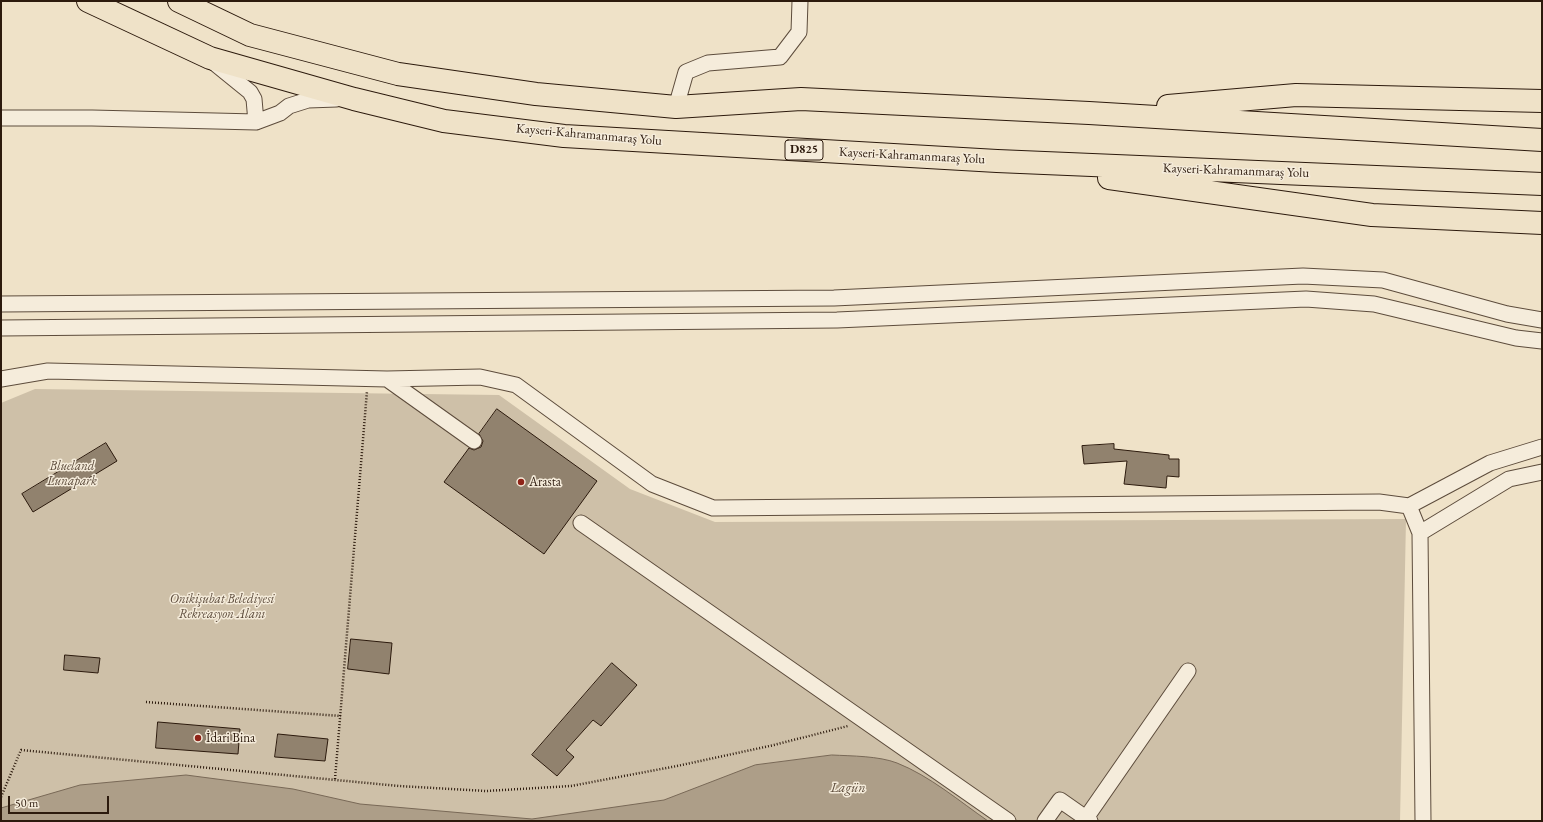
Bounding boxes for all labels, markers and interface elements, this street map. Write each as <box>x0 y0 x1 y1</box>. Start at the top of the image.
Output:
street label: Kayseri-Kahramanmaraş Yolu <box>515 121 663 149</box>
road number: D825 <box>785 140 823 160</box>
street label: Kayseri-Kahramanmaraş Yolu <box>838 144 986 168</box>
street label: Kayseri-Kahramanmaraş Yolu <box>1163 161 1309 181</box>
park label: Blueland Lunapark <box>47 458 97 489</box>
place label: Arasta <box>529 474 561 490</box>
marker: Arasta <box>516 477 526 487</box>
park label: Onikişubat Belediyesi Rekreasyon Alanı <box>170 591 274 622</box>
place label: İdari Bina <box>206 730 255 746</box>
marker: İdari Bina <box>193 733 203 743</box>
water label: Lagün <box>830 780 866 796</box>
scale bar <box>10 788 111 814</box>
text: 50 m <box>15 795 38 811</box>

